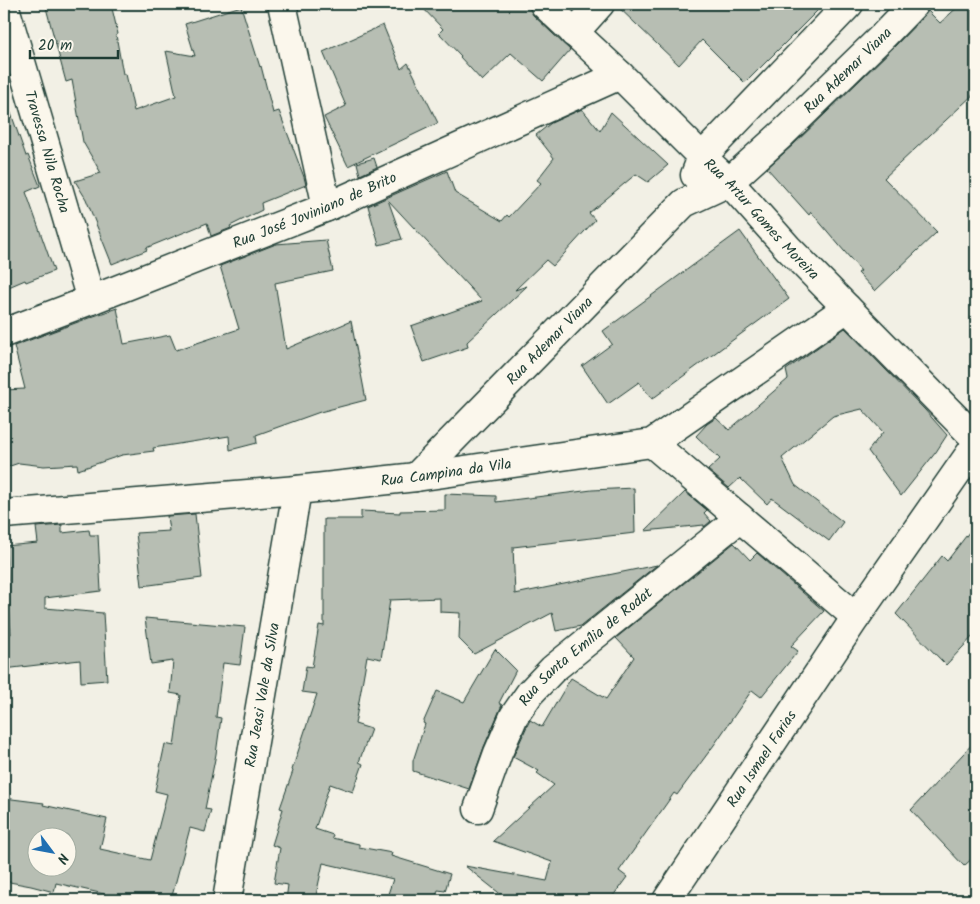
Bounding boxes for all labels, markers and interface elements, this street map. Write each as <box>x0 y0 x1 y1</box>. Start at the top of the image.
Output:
street label: Rua Ademar Viana <box>798 22 899 120</box>
scale bar <box>30 28 118 60</box>
text: 20 m <box>38 34 72 58</box>
street label: Travessa Nila Rocha <box>17 88 76 216</box>
street label: Rua Artur Gomes Moreira <box>698 153 824 286</box>
street label: Rua José Joviniano de Brito <box>229 166 401 256</box>
street label: Rua Ademar Viana <box>501 291 599 391</box>
street label: Rua Campina da Vila <box>379 452 513 494</box>
street label: Rua Santa Emília de Rodat <box>513 582 658 712</box>
street label: Rua Jeasi Vale da Silva <box>239 621 287 769</box>
street label: Rua Ismael Farias <box>721 705 804 813</box>
north arrow <box>28 826 78 876</box>
text: N <box>50 849 74 868</box>

